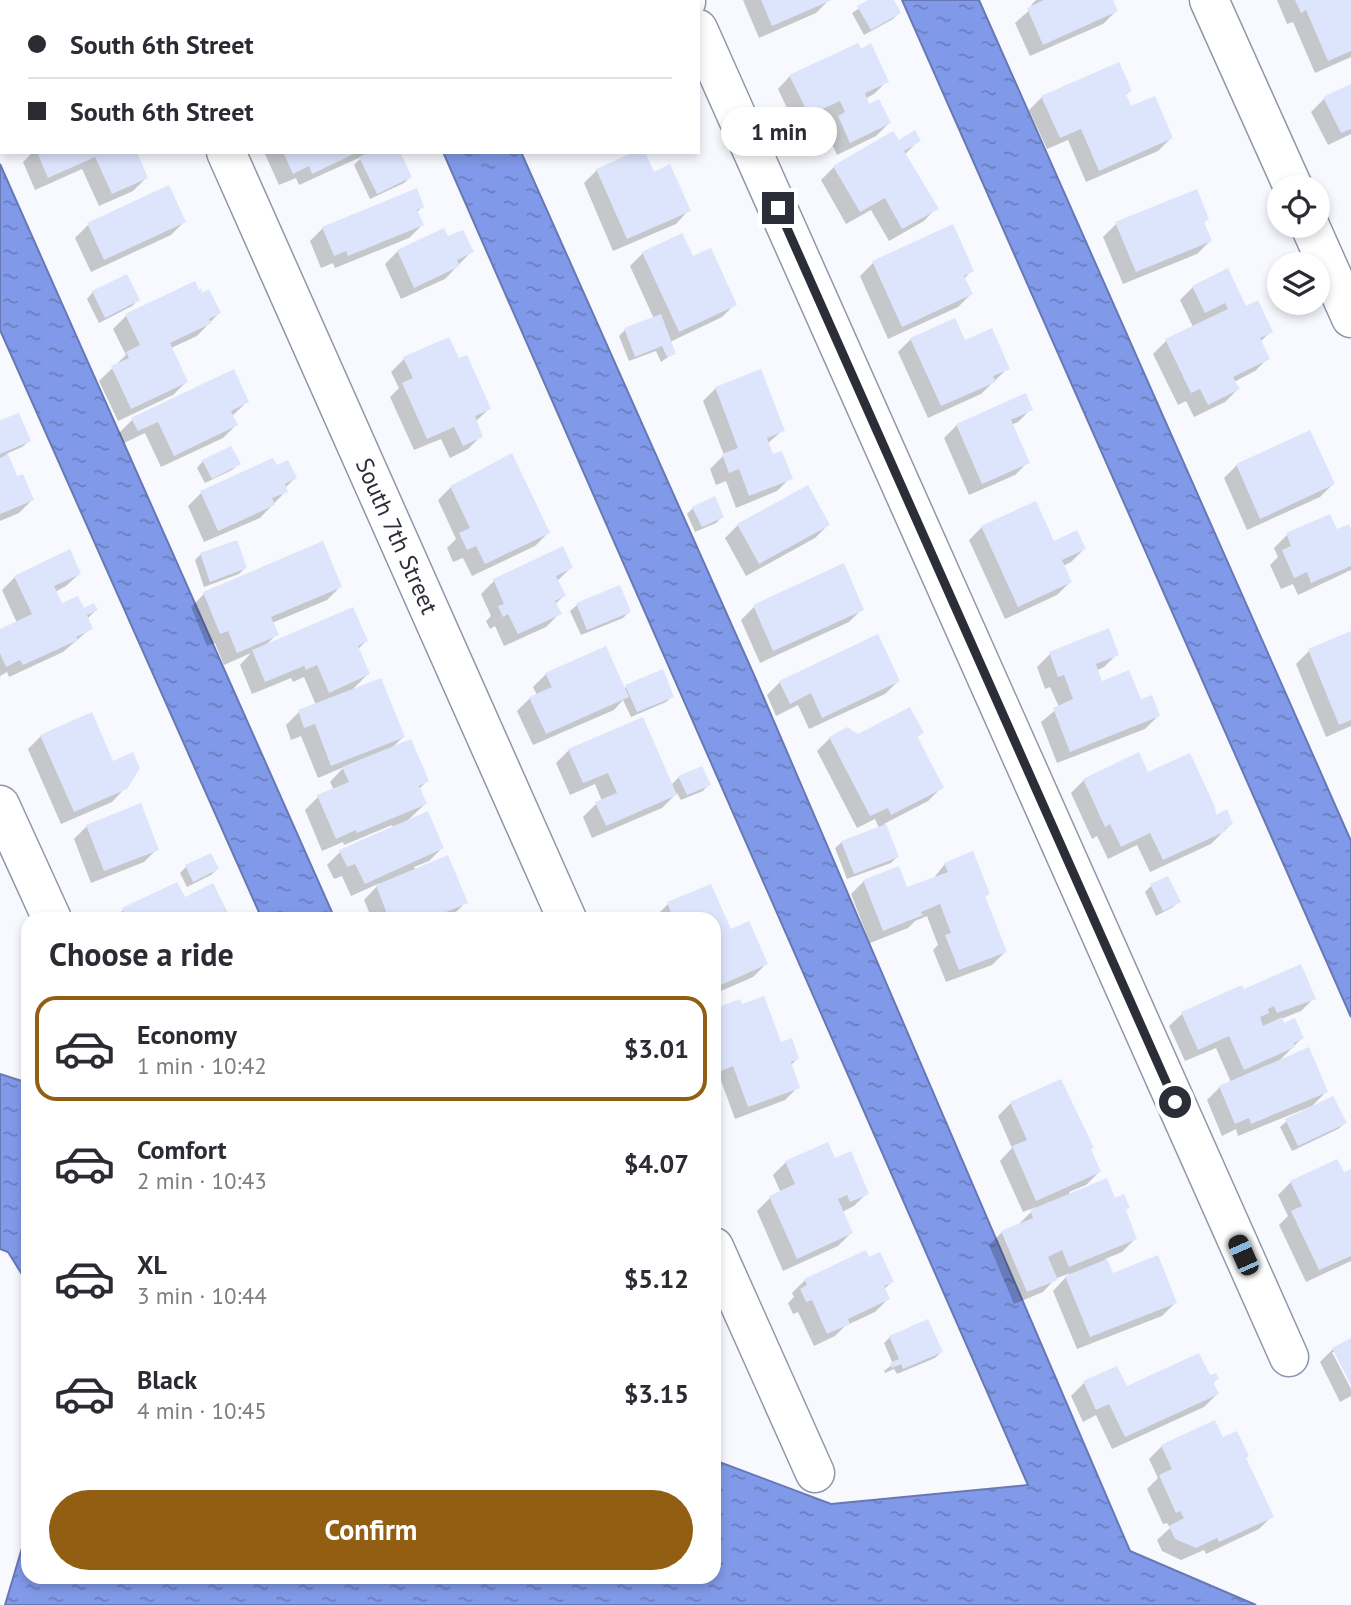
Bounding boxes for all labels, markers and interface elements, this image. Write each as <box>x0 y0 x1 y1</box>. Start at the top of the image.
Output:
text: South 6th Street <box>70 28 253 61</box>
text: South 6th Street <box>70 95 253 128</box>
callout: 1 min <box>720 106 836 156</box>
text: 1 min <box>751 117 807 146</box>
map controls <box>1267 175 1330 315</box>
button: locate <box>1267 175 1330 238</box>
route end <box>762 192 794 224</box>
button: layers <box>1267 252 1330 315</box>
street label: South 7th Street <box>349 453 445 619</box>
text: Choose a ride <box>49 933 234 975</box>
icon: car <box>53 1017 116 1080</box>
text: Economy <box>137 1018 237 1051</box>
text: $3.01 <box>624 1032 689 1065</box>
text: 1 min · 10:42 <box>137 1051 267 1080</box>
route start <box>1159 1086 1191 1118</box>
icon: car <box>53 1132 116 1195</box>
text: Comfort <box>137 1133 227 1166</box>
text: $4.07 <box>624 1147 689 1180</box>
text: 2 min · 10:43 <box>137 1166 267 1195</box>
car <box>1225 1232 1262 1278</box>
icon: car <box>53 1247 116 1310</box>
text: XL <box>137 1248 167 1281</box>
text: $5.12 <box>624 1262 689 1295</box>
text: 3 min · 10:44 <box>137 1281 267 1310</box>
icon: car <box>53 1362 116 1425</box>
text: Black <box>137 1363 197 1396</box>
text: $3.15 <box>624 1377 689 1410</box>
text: 4 min · 10:45 <box>137 1396 267 1425</box>
button: Confirm <box>49 1490 693 1570</box>

